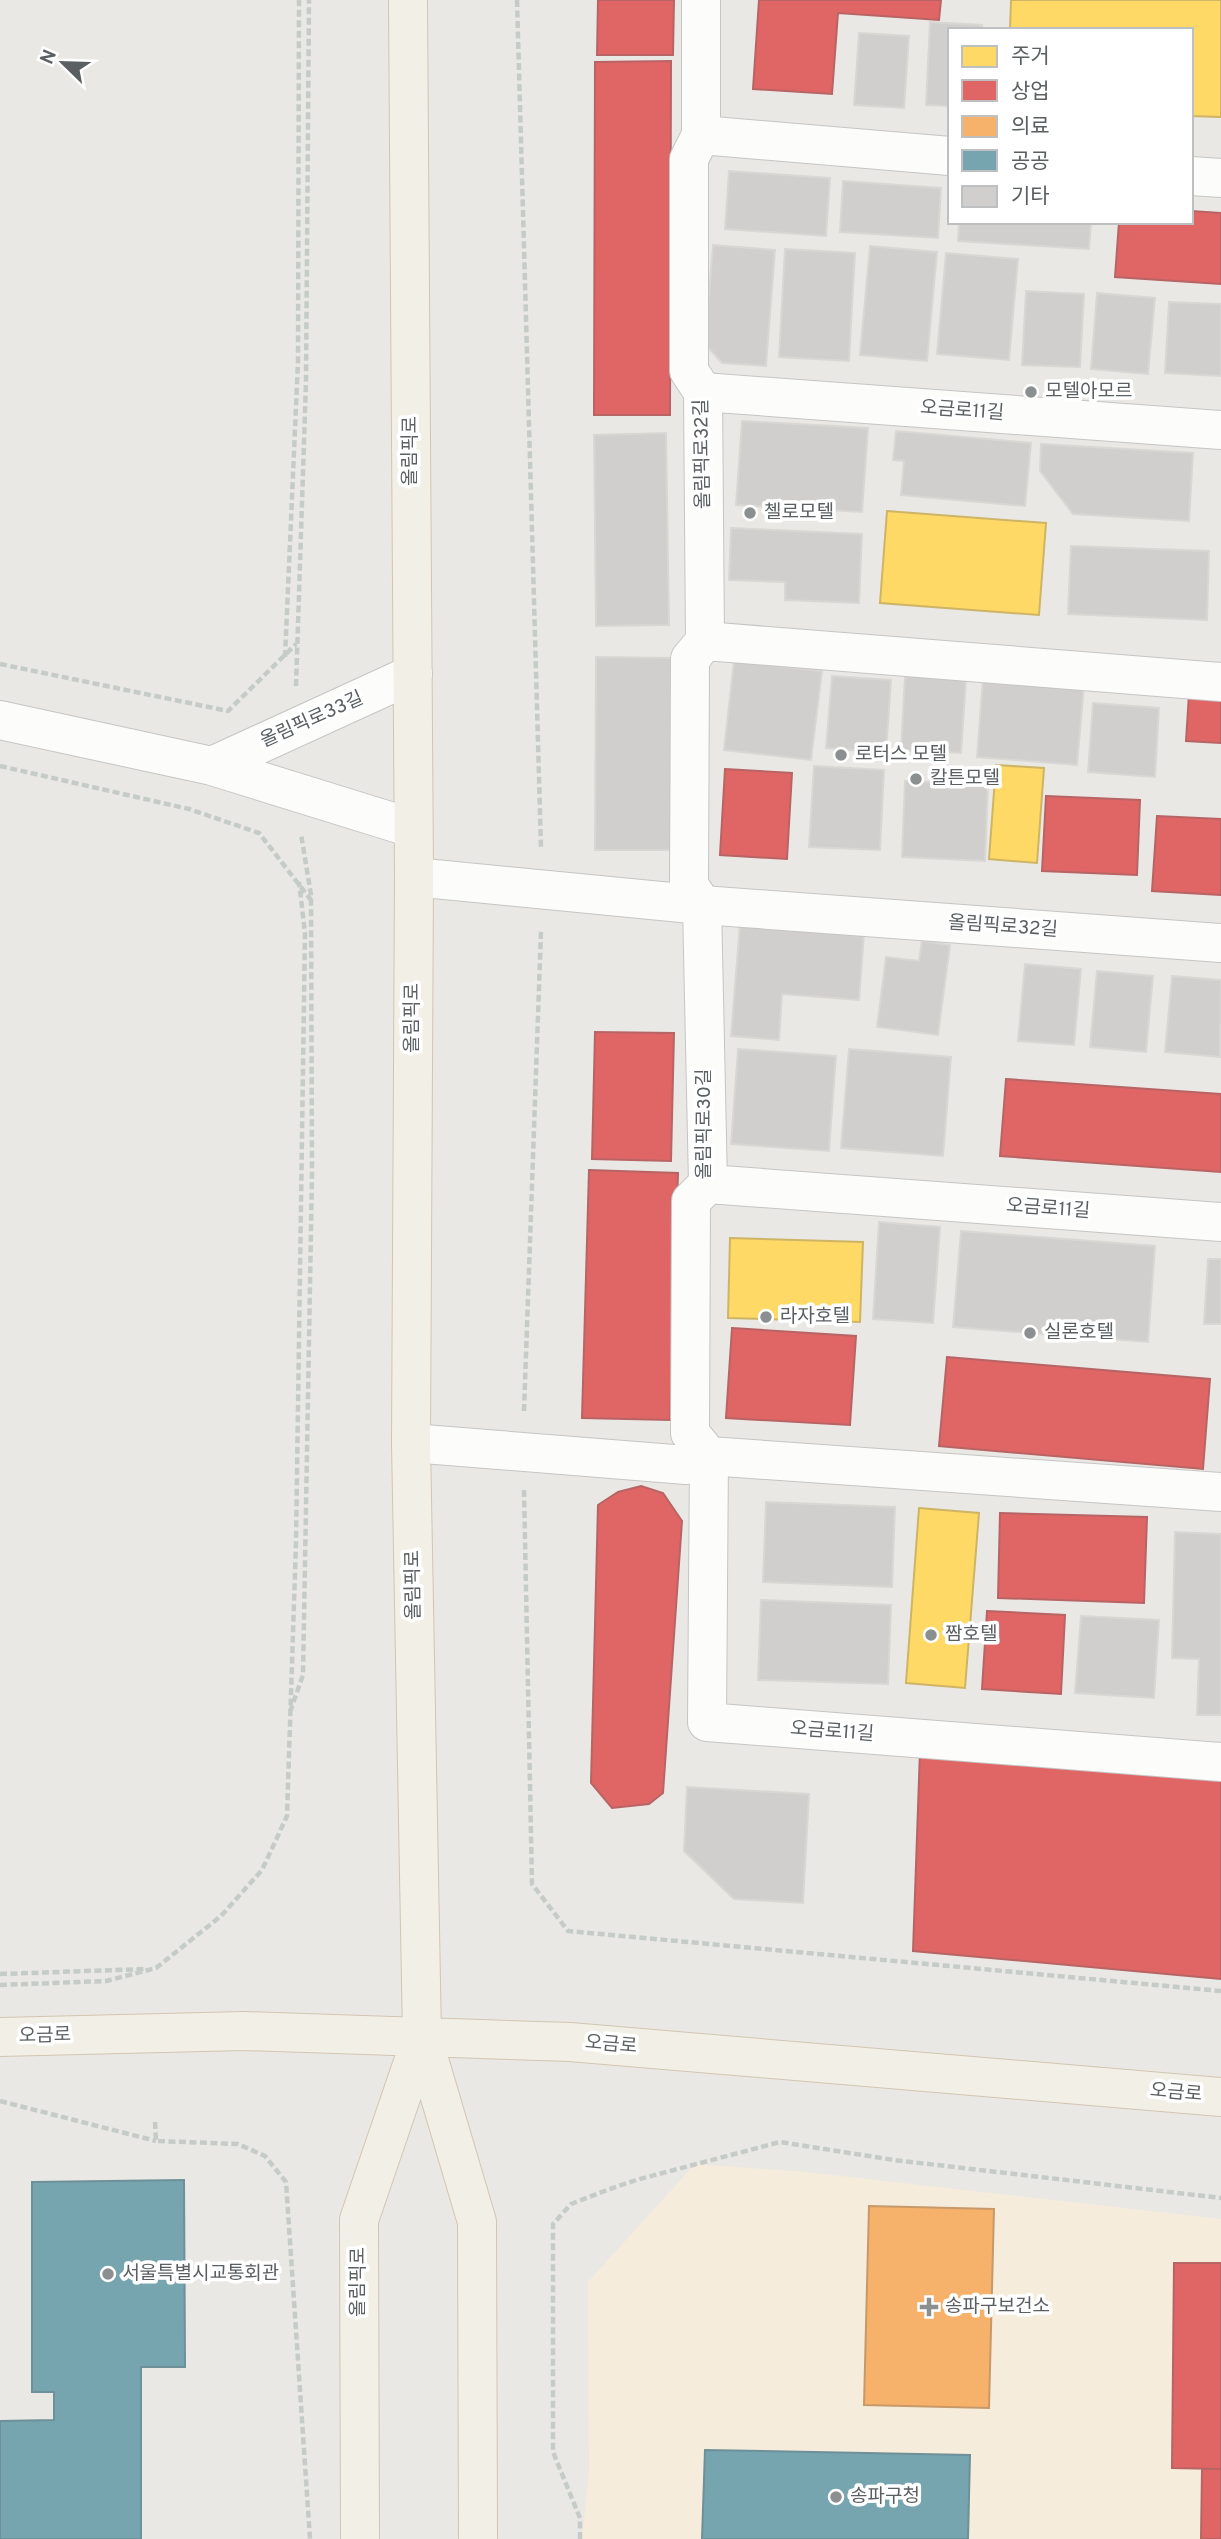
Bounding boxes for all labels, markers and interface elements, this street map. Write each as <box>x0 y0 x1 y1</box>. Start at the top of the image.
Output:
north arrow <box>28 28 98 98</box>
legend <box>948 28 1193 224</box>
text: 주거 <box>1011 44 1050 71</box>
text: N <box>35 46 63 68</box>
text: 상업 <box>1011 79 1050 106</box>
text: 의료 <box>1011 114 1050 141</box>
text: 공공 <box>1011 149 1050 176</box>
text: 기타 <box>1011 184 1050 211</box>
place label: 모텔아모르 <box>1045 380 1132 404</box>
marker: 모텔아모르 <box>1023 384 1039 400</box>
street label: 오금로11길 <box>919 396 1005 426</box>
street label: 올림픽로32길 <box>690 399 716 509</box>
street label: 올림픽로 <box>399 416 423 486</box>
place label: 첼로모텔 <box>764 501 834 525</box>
marker: 첼로모텔 <box>742 505 758 521</box>
street label: 올림픽로33길 <box>257 687 367 753</box>
place label: 로터스 모텔 <box>855 743 947 767</box>
marker: 로터스 모텔 <box>833 747 849 763</box>
place label: 칼튼모텔 <box>930 767 1000 791</box>
marker: 칼튼모텔 <box>908 771 924 787</box>
street label: 올림픽로32길 <box>947 911 1059 943</box>
street label: 올림픽로 <box>401 983 425 1053</box>
street label: 올림픽로30길 <box>693 1069 717 1179</box>
street label: 오금로11길 <box>1005 1194 1091 1224</box>
place label: 라자호텔 <box>780 1305 850 1329</box>
marker: 라자호텔 <box>758 1309 774 1325</box>
place label: 실론호텔 <box>1044 1321 1114 1345</box>
marker: 실론호텔 <box>1022 1325 1038 1341</box>
street label: 올림픽로 <box>401 1550 427 1620</box>
place label: 짬호텔 <box>945 1623 997 1647</box>
marker: 짬호텔 <box>923 1627 939 1643</box>
street label: 오금로11길 <box>789 1717 875 1747</box>
street label: 오금로 <box>19 2024 71 2048</box>
street label: 오금로 <box>584 2031 638 2059</box>
street label: 오금로 <box>1149 2079 1203 2107</box>
street label: 올림픽로 <box>347 2247 371 2317</box>
place label: 서울특별시교통회관 <box>122 2262 279 2286</box>
marker: 서울특별시교통회관 <box>100 2266 116 2282</box>
place label: 송파구보건소 <box>945 2295 1050 2319</box>
marker: 송파구보건소 <box>919 2297 939 2317</box>
place label: 송파구청 <box>850 2485 920 2509</box>
marker: 송파구청 <box>828 2489 844 2505</box>

